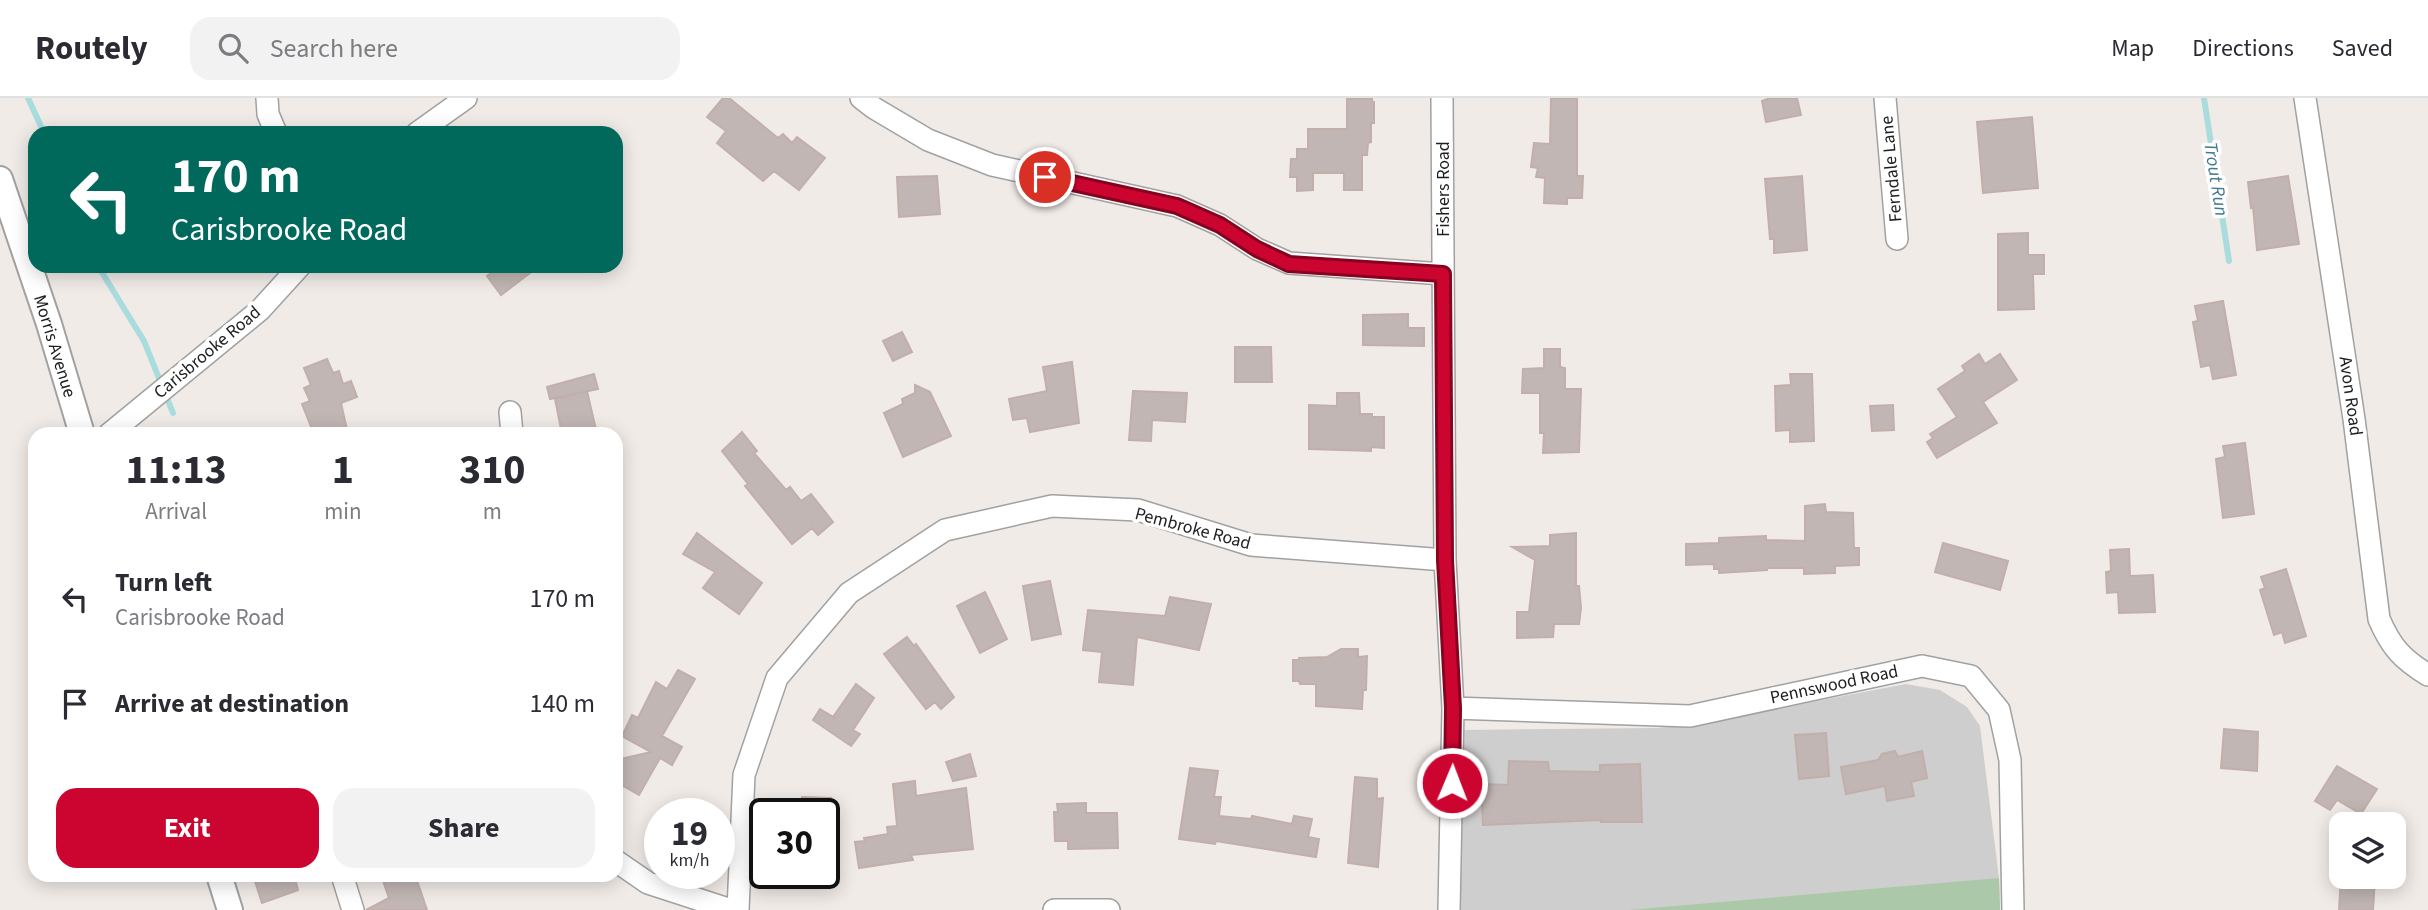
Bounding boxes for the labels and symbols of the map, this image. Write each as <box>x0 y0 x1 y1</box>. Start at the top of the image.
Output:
street label: Ferndale Lane <box>1874 115 1909 223</box>
water label: Trout Run <box>2196 140 2235 218</box>
street label: Fishers Road <box>1431 141 1456 237</box>
pin <box>1015 147 1075 207</box>
street label: Morris Avenue <box>27 292 82 401</box>
street label: Carisbrooke Road <box>148 300 266 405</box>
street label: Avon Road <box>2333 355 2368 437</box>
street label: Pembroke Road <box>1132 501 1254 556</box>
street label: Pennswood Road <box>1768 659 1901 710</box>
position arrow <box>1415 746 1489 820</box>
speed limit sign: 30 <box>749 798 840 889</box>

